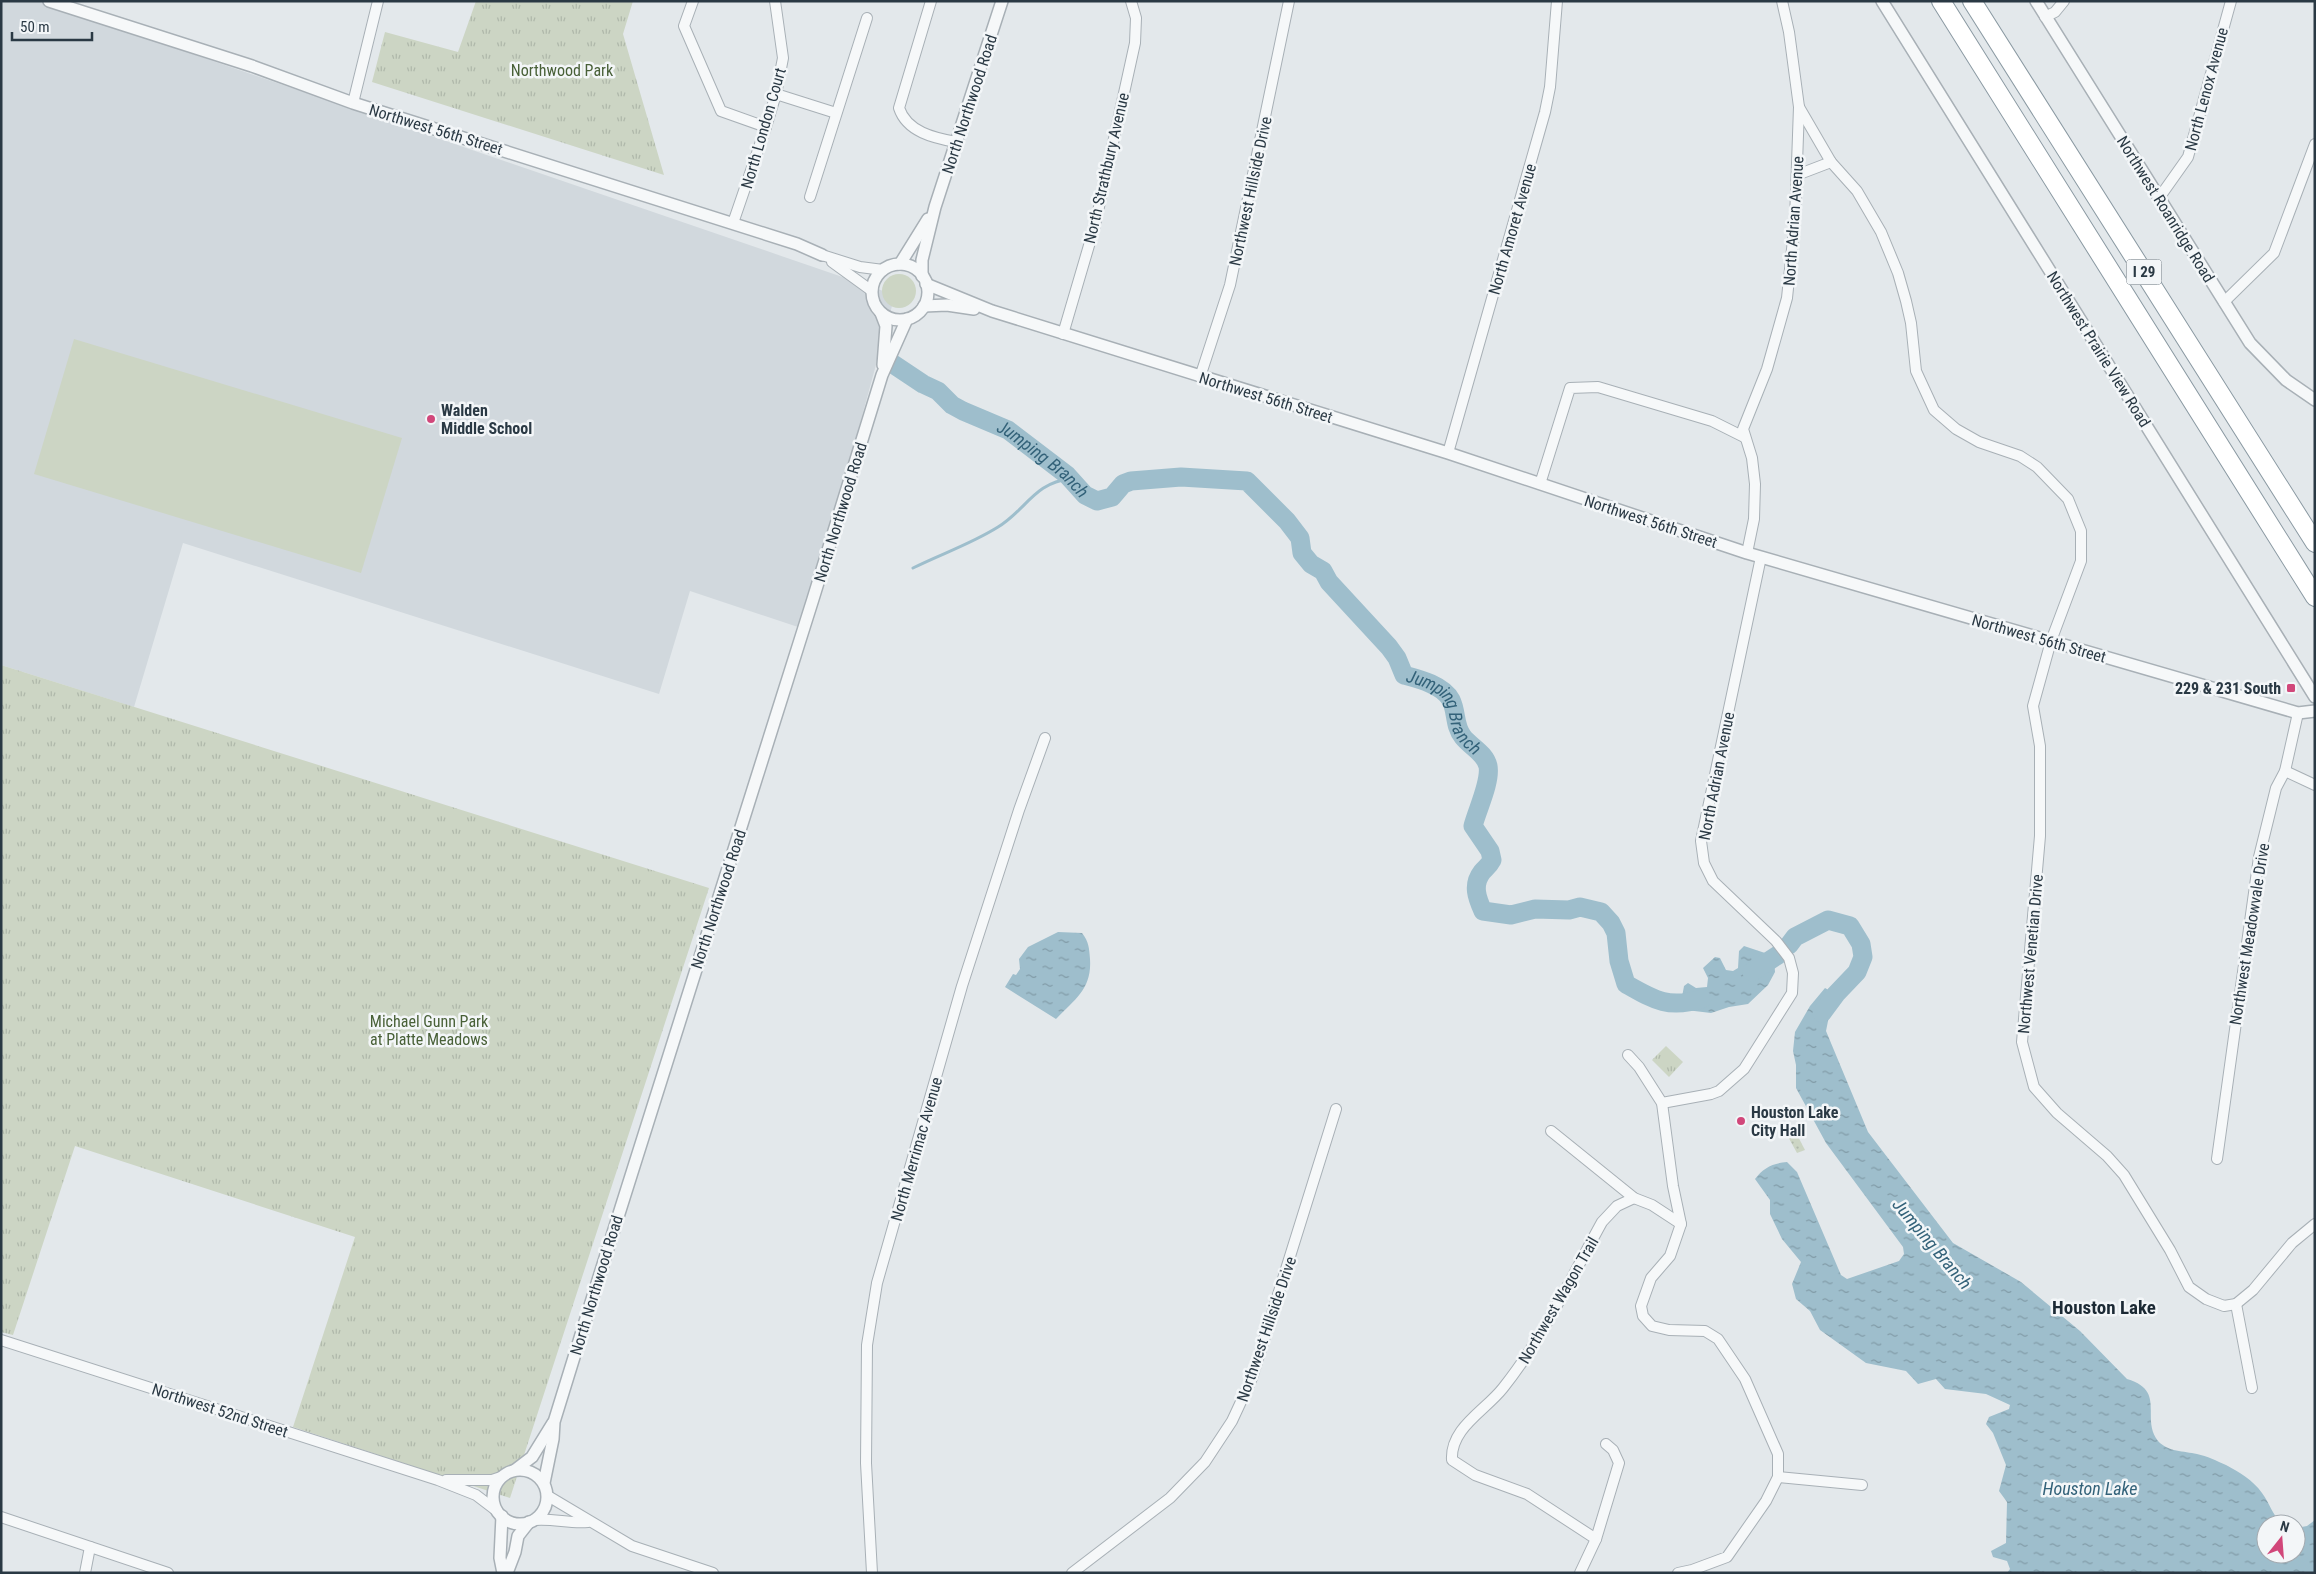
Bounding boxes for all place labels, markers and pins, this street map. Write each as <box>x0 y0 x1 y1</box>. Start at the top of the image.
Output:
place label: Walden Middle School <box>441 401 532 438</box>
marker: Walden Middle School <box>425 413 437 425</box>
place label: 229 & 231 South <box>2175 679 2281 698</box>
marker: 229 & 231 South <box>2285 682 2297 694</box>
place label: Houston Lake City Hall <box>1751 1103 1839 1140</box>
marker: Houston Lake City Hall <box>1735 1115 1747 1127</box>

